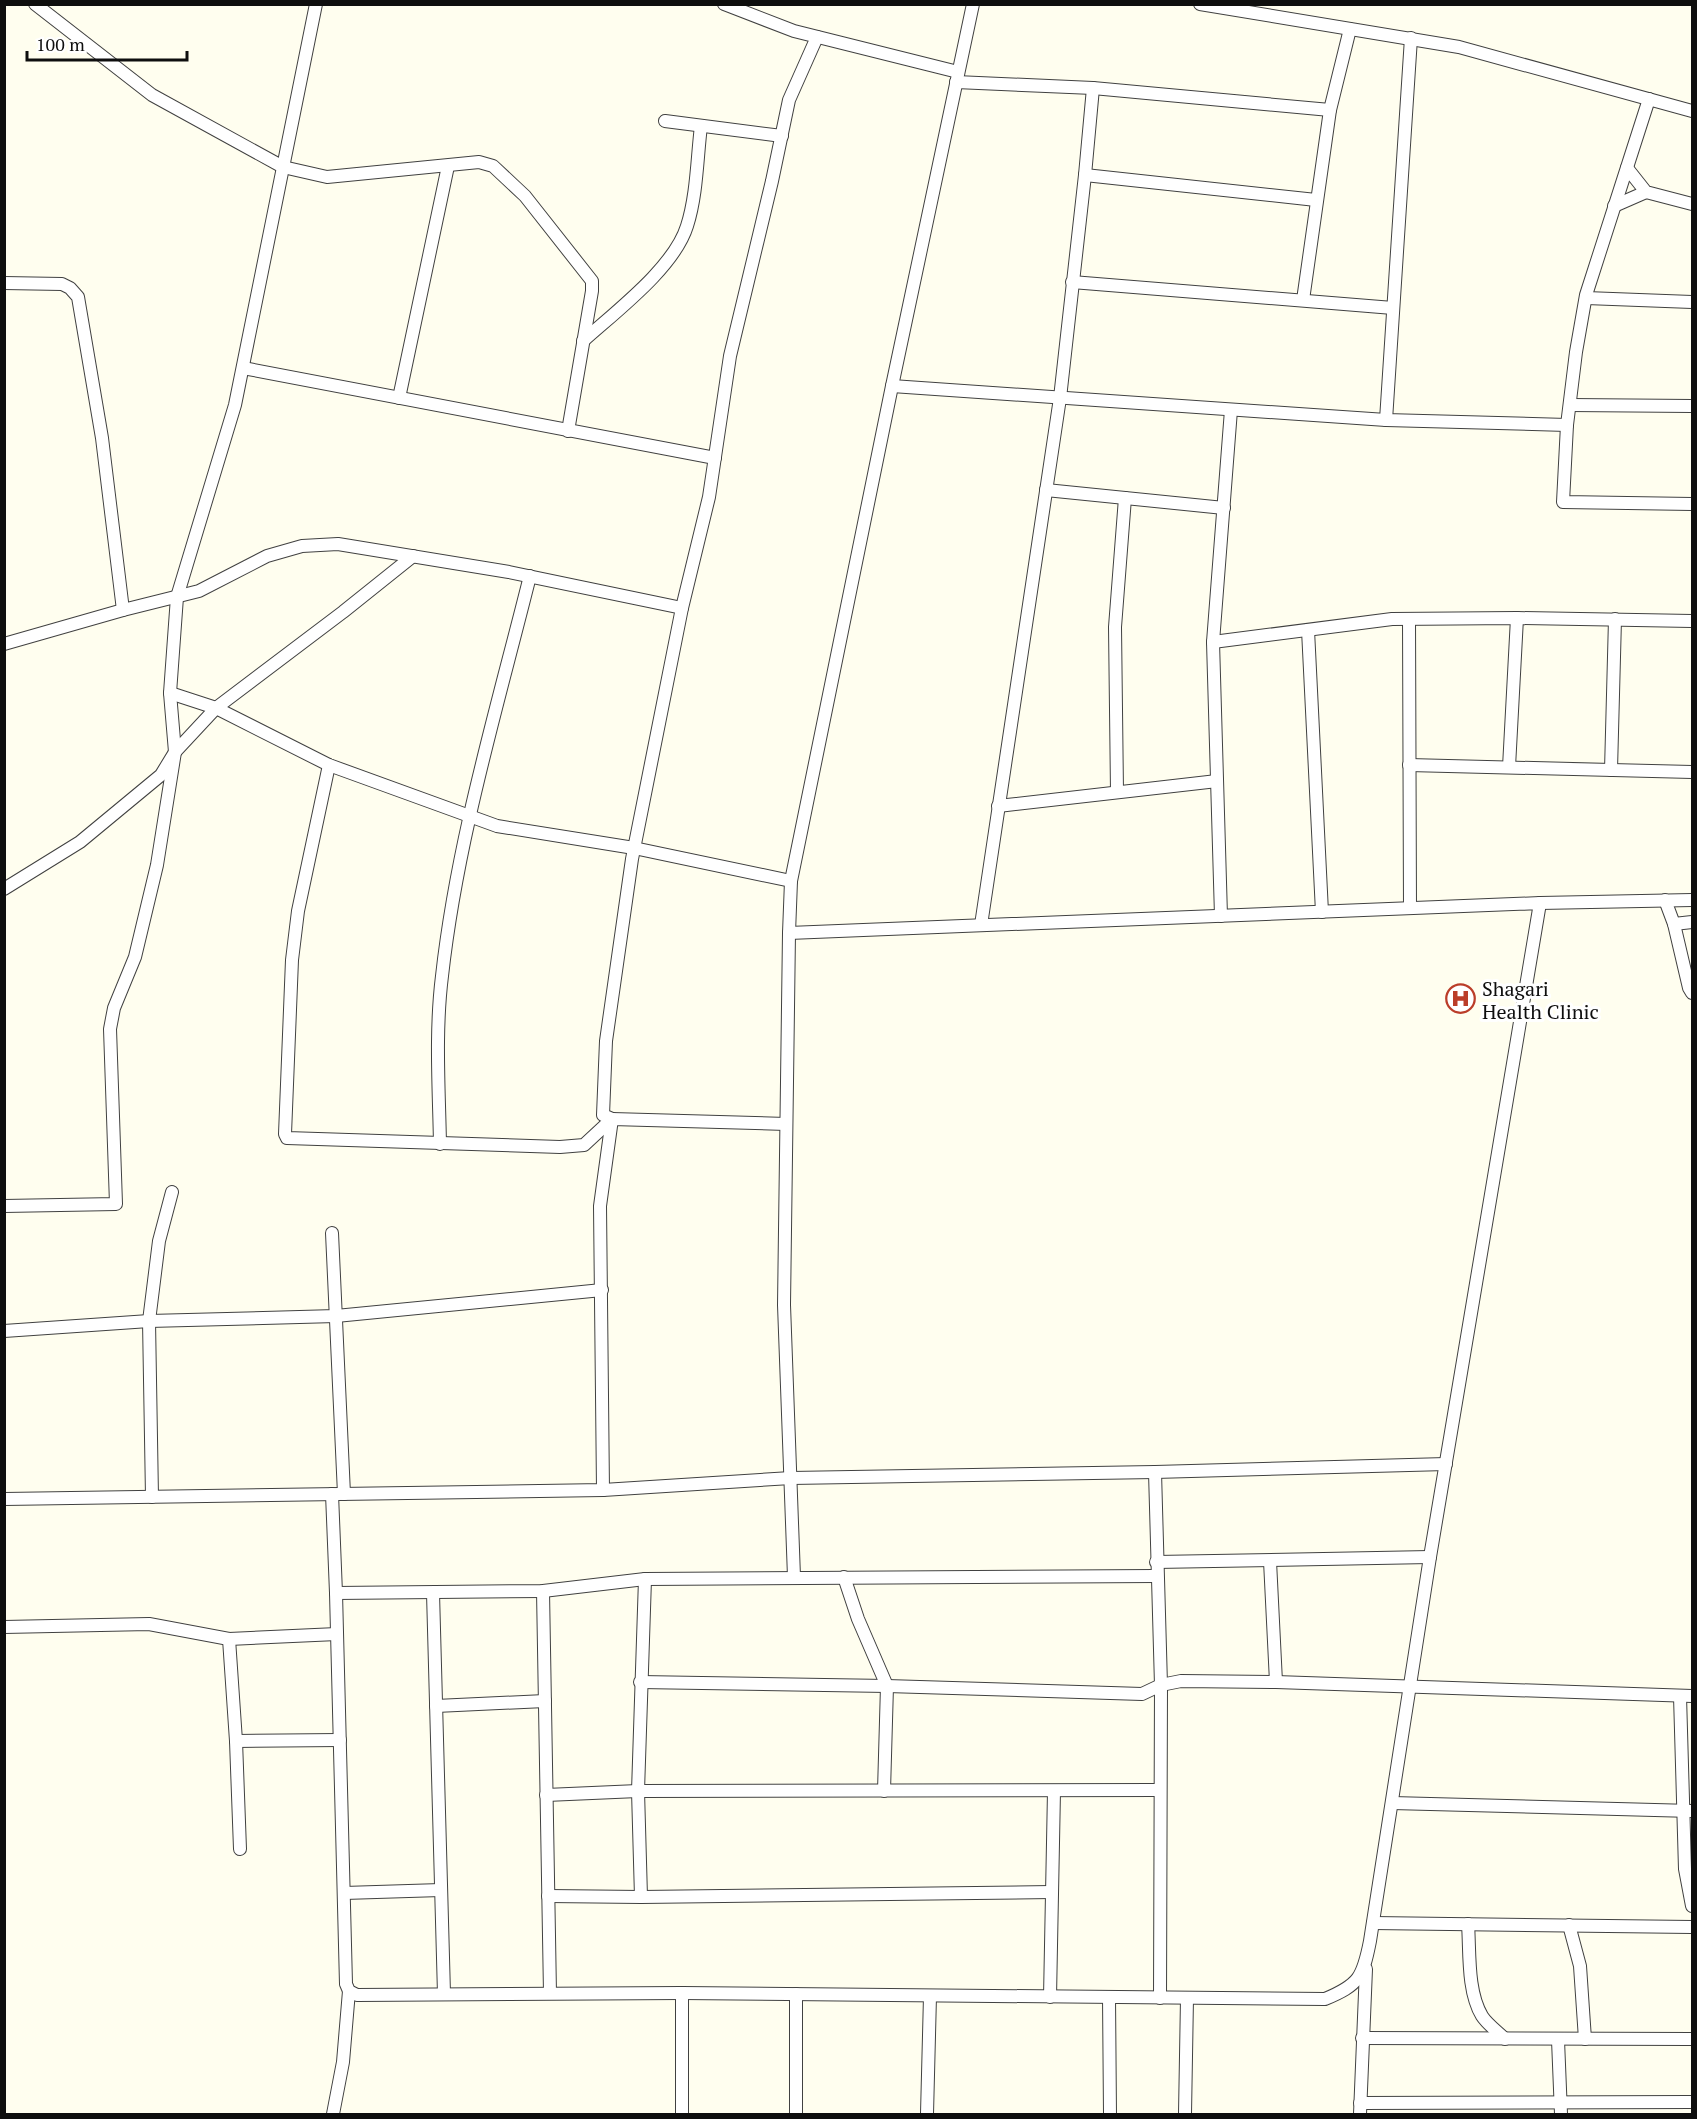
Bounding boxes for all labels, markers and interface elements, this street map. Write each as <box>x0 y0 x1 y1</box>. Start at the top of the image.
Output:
scale bar <box>27 24 188 62</box>
text: 100 m <box>36 32 85 56</box>
place label: Shagari Health Clinic <box>1482 975 1599 1025</box>
hospital icon: Shagari Health Clinic <box>1445 983 1477 1015</box>

